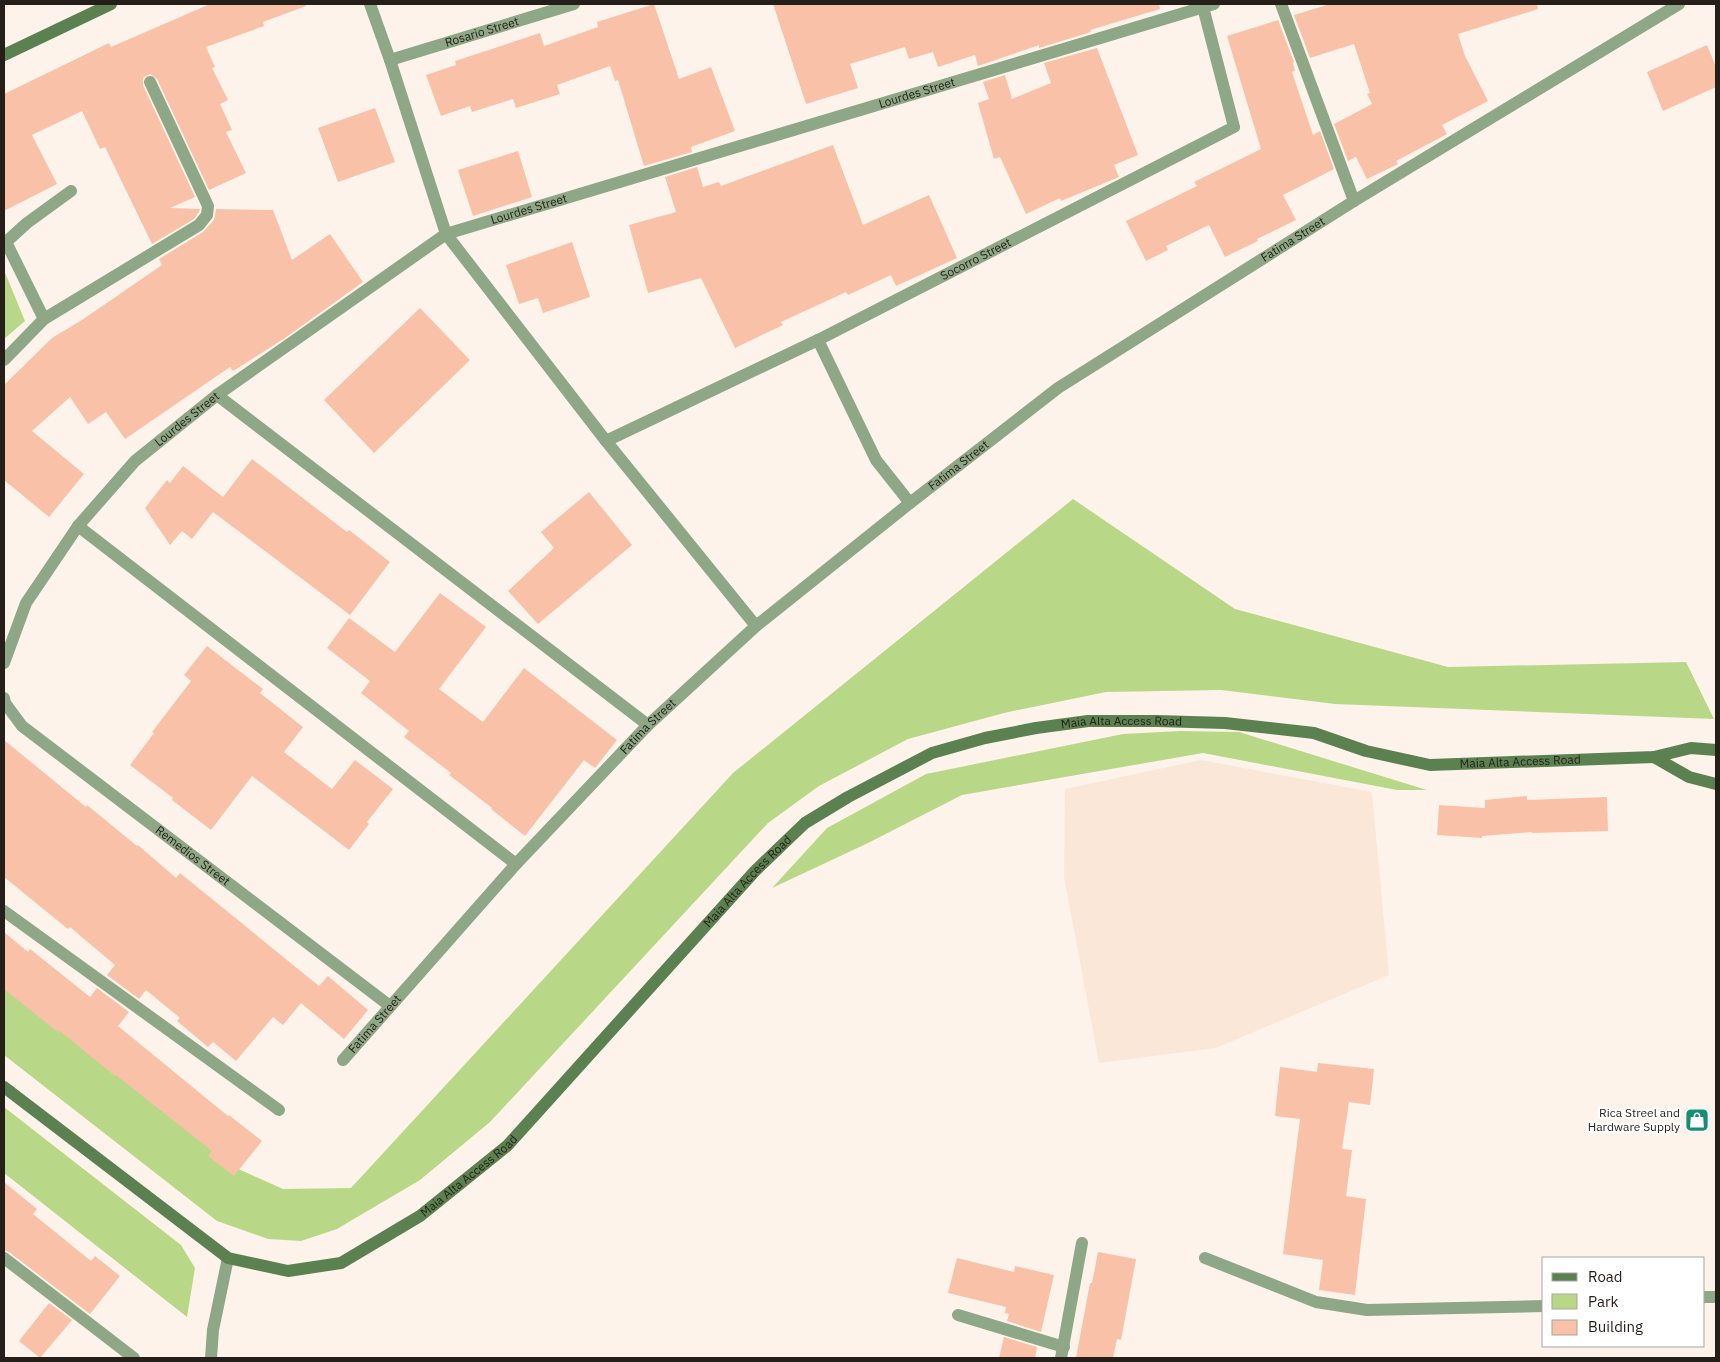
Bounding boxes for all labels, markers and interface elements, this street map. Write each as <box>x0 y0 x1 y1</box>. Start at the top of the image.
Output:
street label: Rosario Street <box>443 13 520 50</box>
street label: Lourdes Street <box>877 74 957 111</box>
street label: Lourdes Street <box>489 190 569 227</box>
street label: Fatima Street <box>1258 213 1327 265</box>
street label: Socorro Street <box>937 234 1013 283</box>
street label: Lourdes Street <box>151 388 222 449</box>
street label: Fatima Street <box>925 437 991 493</box>
street label: Fatima Street <box>616 695 679 757</box>
street label: Maia Alta Access Road <box>1060 713 1182 732</box>
street label: Maia Alta Access Road <box>1459 752 1581 771</box>
street label: Remedios Street <box>153 822 233 888</box>
street label: Maia Alta Access Road <box>700 832 794 930</box>
street label: Fatima Street <box>345 992 404 1056</box>
place label: Rica Streel and Hardware Supply <box>1588 1105 1680 1134</box>
shop icon: Rica Streel and Hardware Supply <box>1684 1107 1710 1133</box>
street label: Maia Alta Access Road <box>417 1132 520 1220</box>
legend <box>1542 1257 1705 1347</box>
text: Road <box>1588 1267 1623 1286</box>
text: Park <box>1588 1292 1618 1311</box>
text: Building <box>1588 1317 1643 1336</box>

